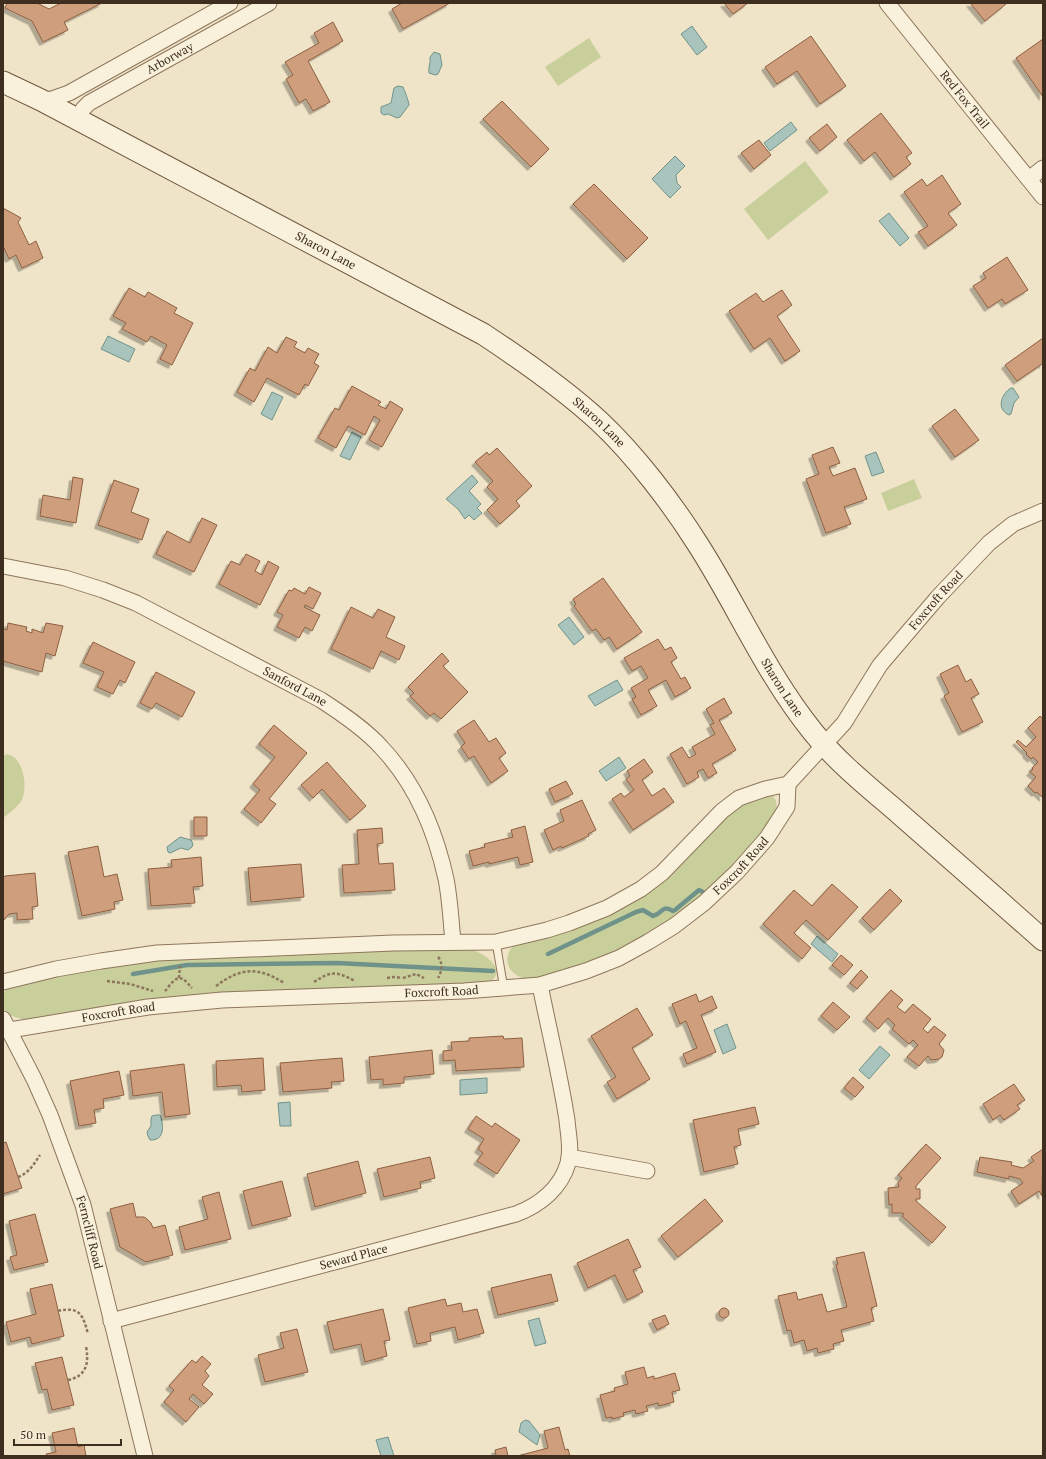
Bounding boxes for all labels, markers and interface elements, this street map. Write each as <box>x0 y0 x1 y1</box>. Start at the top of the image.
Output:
street label: Arborway <box>143 38 197 77</box>
street label: Red Fox Trail <box>937 67 993 132</box>
street label: Sharon Lane <box>293 228 359 272</box>
street label: Sharon Lane <box>570 394 629 450</box>
street label: Foxcroft Road <box>905 567 966 633</box>
street label: Sharon Lane <box>758 655 807 720</box>
street label: Sanford Lane <box>261 663 330 709</box>
street label: Foxcroft Road <box>710 833 772 898</box>
street label: Foxcroft Road <box>404 982 479 1000</box>
street label: Foxcroft Road <box>81 998 156 1025</box>
street label: Ferncliff Road <box>73 1193 107 1271</box>
street label: Seward Place <box>318 1240 389 1273</box>
scale bar <box>14 1421 121 1447</box>
text: 50 m <box>20 1427 47 1442</box>

